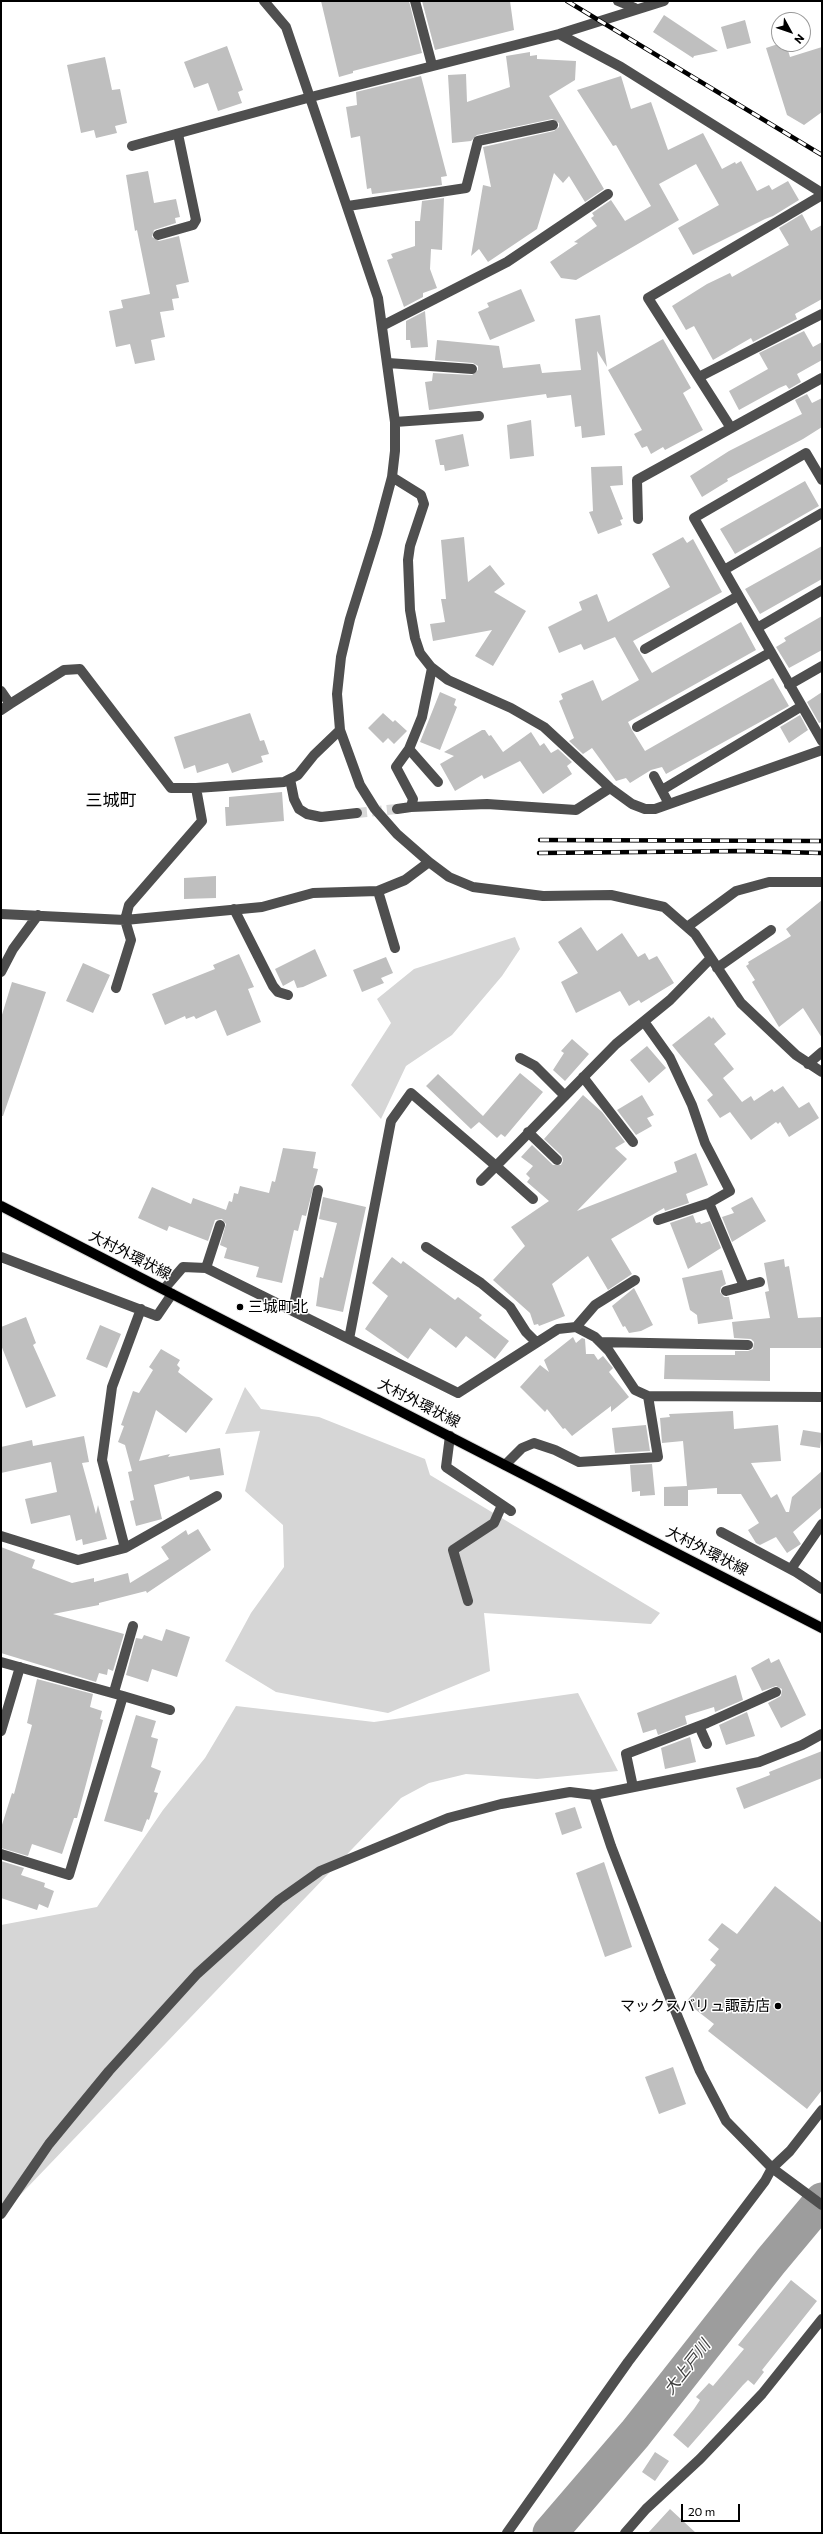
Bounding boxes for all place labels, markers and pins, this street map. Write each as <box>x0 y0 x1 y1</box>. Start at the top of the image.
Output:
place label: 三城町北 <box>248 1298 308 1316</box>
marker: 三城町北 <box>235 1302 245 1312</box>
place label: マックスバリュ諏訪店 <box>620 1997 770 2015</box>
marker: マックスバリュ諏訪店 <box>773 2001 783 2011</box>

